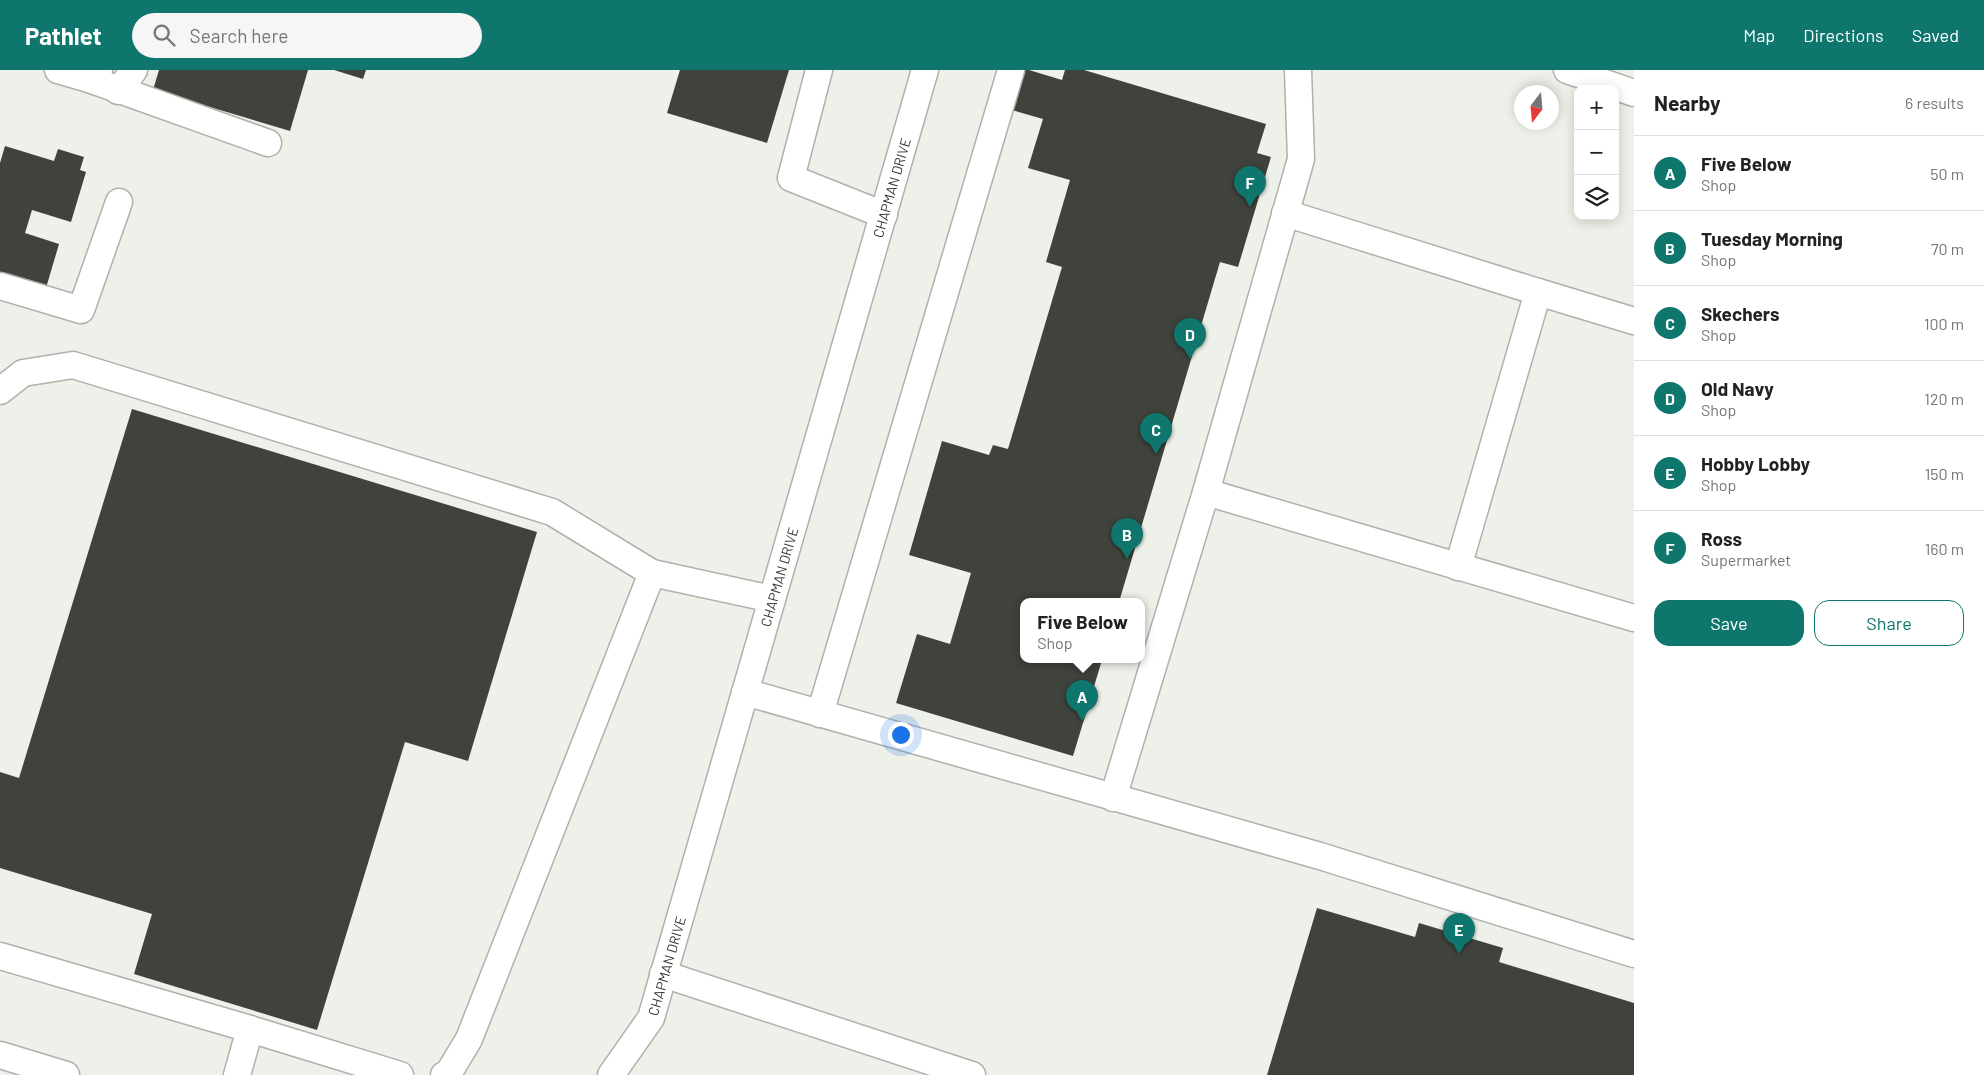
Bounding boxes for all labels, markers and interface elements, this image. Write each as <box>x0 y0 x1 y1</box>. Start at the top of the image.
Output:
search box <box>132 13 482 58</box>
text: Pathlet <box>25 21 102 50</box>
icon: search <box>150 21 178 49</box>
text: Search here <box>190 24 288 47</box>
text: Map <box>1743 24 1775 46</box>
text: Directions <box>1803 24 1884 46</box>
text: Saved <box>1912 24 1959 46</box>
north arrow <box>1514 85 1559 130</box>
map controls <box>1574 85 1619 220</box>
button: + <box>1574 85 1619 130</box>
text: Nearby <box>1654 90 1720 115</box>
text: 6 results <box>1905 93 1964 112</box>
button: − <box>1574 130 1619 175</box>
street label: CHAPMAN DRIVE <box>869 136 913 239</box>
text: Five Below <box>1701 152 1792 175</box>
text: A <box>1665 164 1675 183</box>
text: 50 m <box>1930 164 1964 183</box>
pin: F <box>1234 166 1266 207</box>
button: layers <box>1574 175 1619 220</box>
text: Shop <box>1701 175 1736 194</box>
text: Tuesday Morning <box>1701 227 1843 250</box>
text: B <box>1665 239 1675 258</box>
text: 70 m <box>1931 239 1964 258</box>
text: Shop <box>1701 250 1736 269</box>
text: Skechers <box>1701 302 1780 325</box>
text: C <box>1665 314 1675 333</box>
text: 100 m <box>1924 314 1964 333</box>
pin: D <box>1174 318 1206 359</box>
text: Shop <box>1701 325 1736 344</box>
text: Old Navy <box>1701 377 1774 400</box>
text: D <box>1665 389 1675 408</box>
text: 120 m <box>1924 389 1964 408</box>
text: Shop <box>1701 400 1736 419</box>
pin: C <box>1140 413 1172 454</box>
text: Hobby Lobby <box>1701 452 1810 475</box>
text: E <box>1665 464 1675 483</box>
text: 150 m <box>1925 464 1964 483</box>
text: Shop <box>1701 475 1736 494</box>
pin: B <box>1111 518 1143 559</box>
street label: CHAPMAN DRIVE <box>756 525 801 628</box>
text: Ross <box>1701 527 1742 550</box>
text: F <box>1666 539 1674 558</box>
text: 160 m <box>1925 539 1964 558</box>
text: Supermarket <box>1701 550 1791 569</box>
popup <box>1020 598 1145 663</box>
button: Save <box>1654 600 1804 646</box>
button: Share <box>1814 600 1964 646</box>
text: Five Below <box>1037 610 1128 633</box>
text: Shop <box>1037 633 1073 652</box>
pin: A <box>1066 680 1098 721</box>
your location <box>888 722 914 748</box>
pin: E <box>1443 913 1475 954</box>
street label: CHAPMAN DRIVE <box>644 914 689 1018</box>

